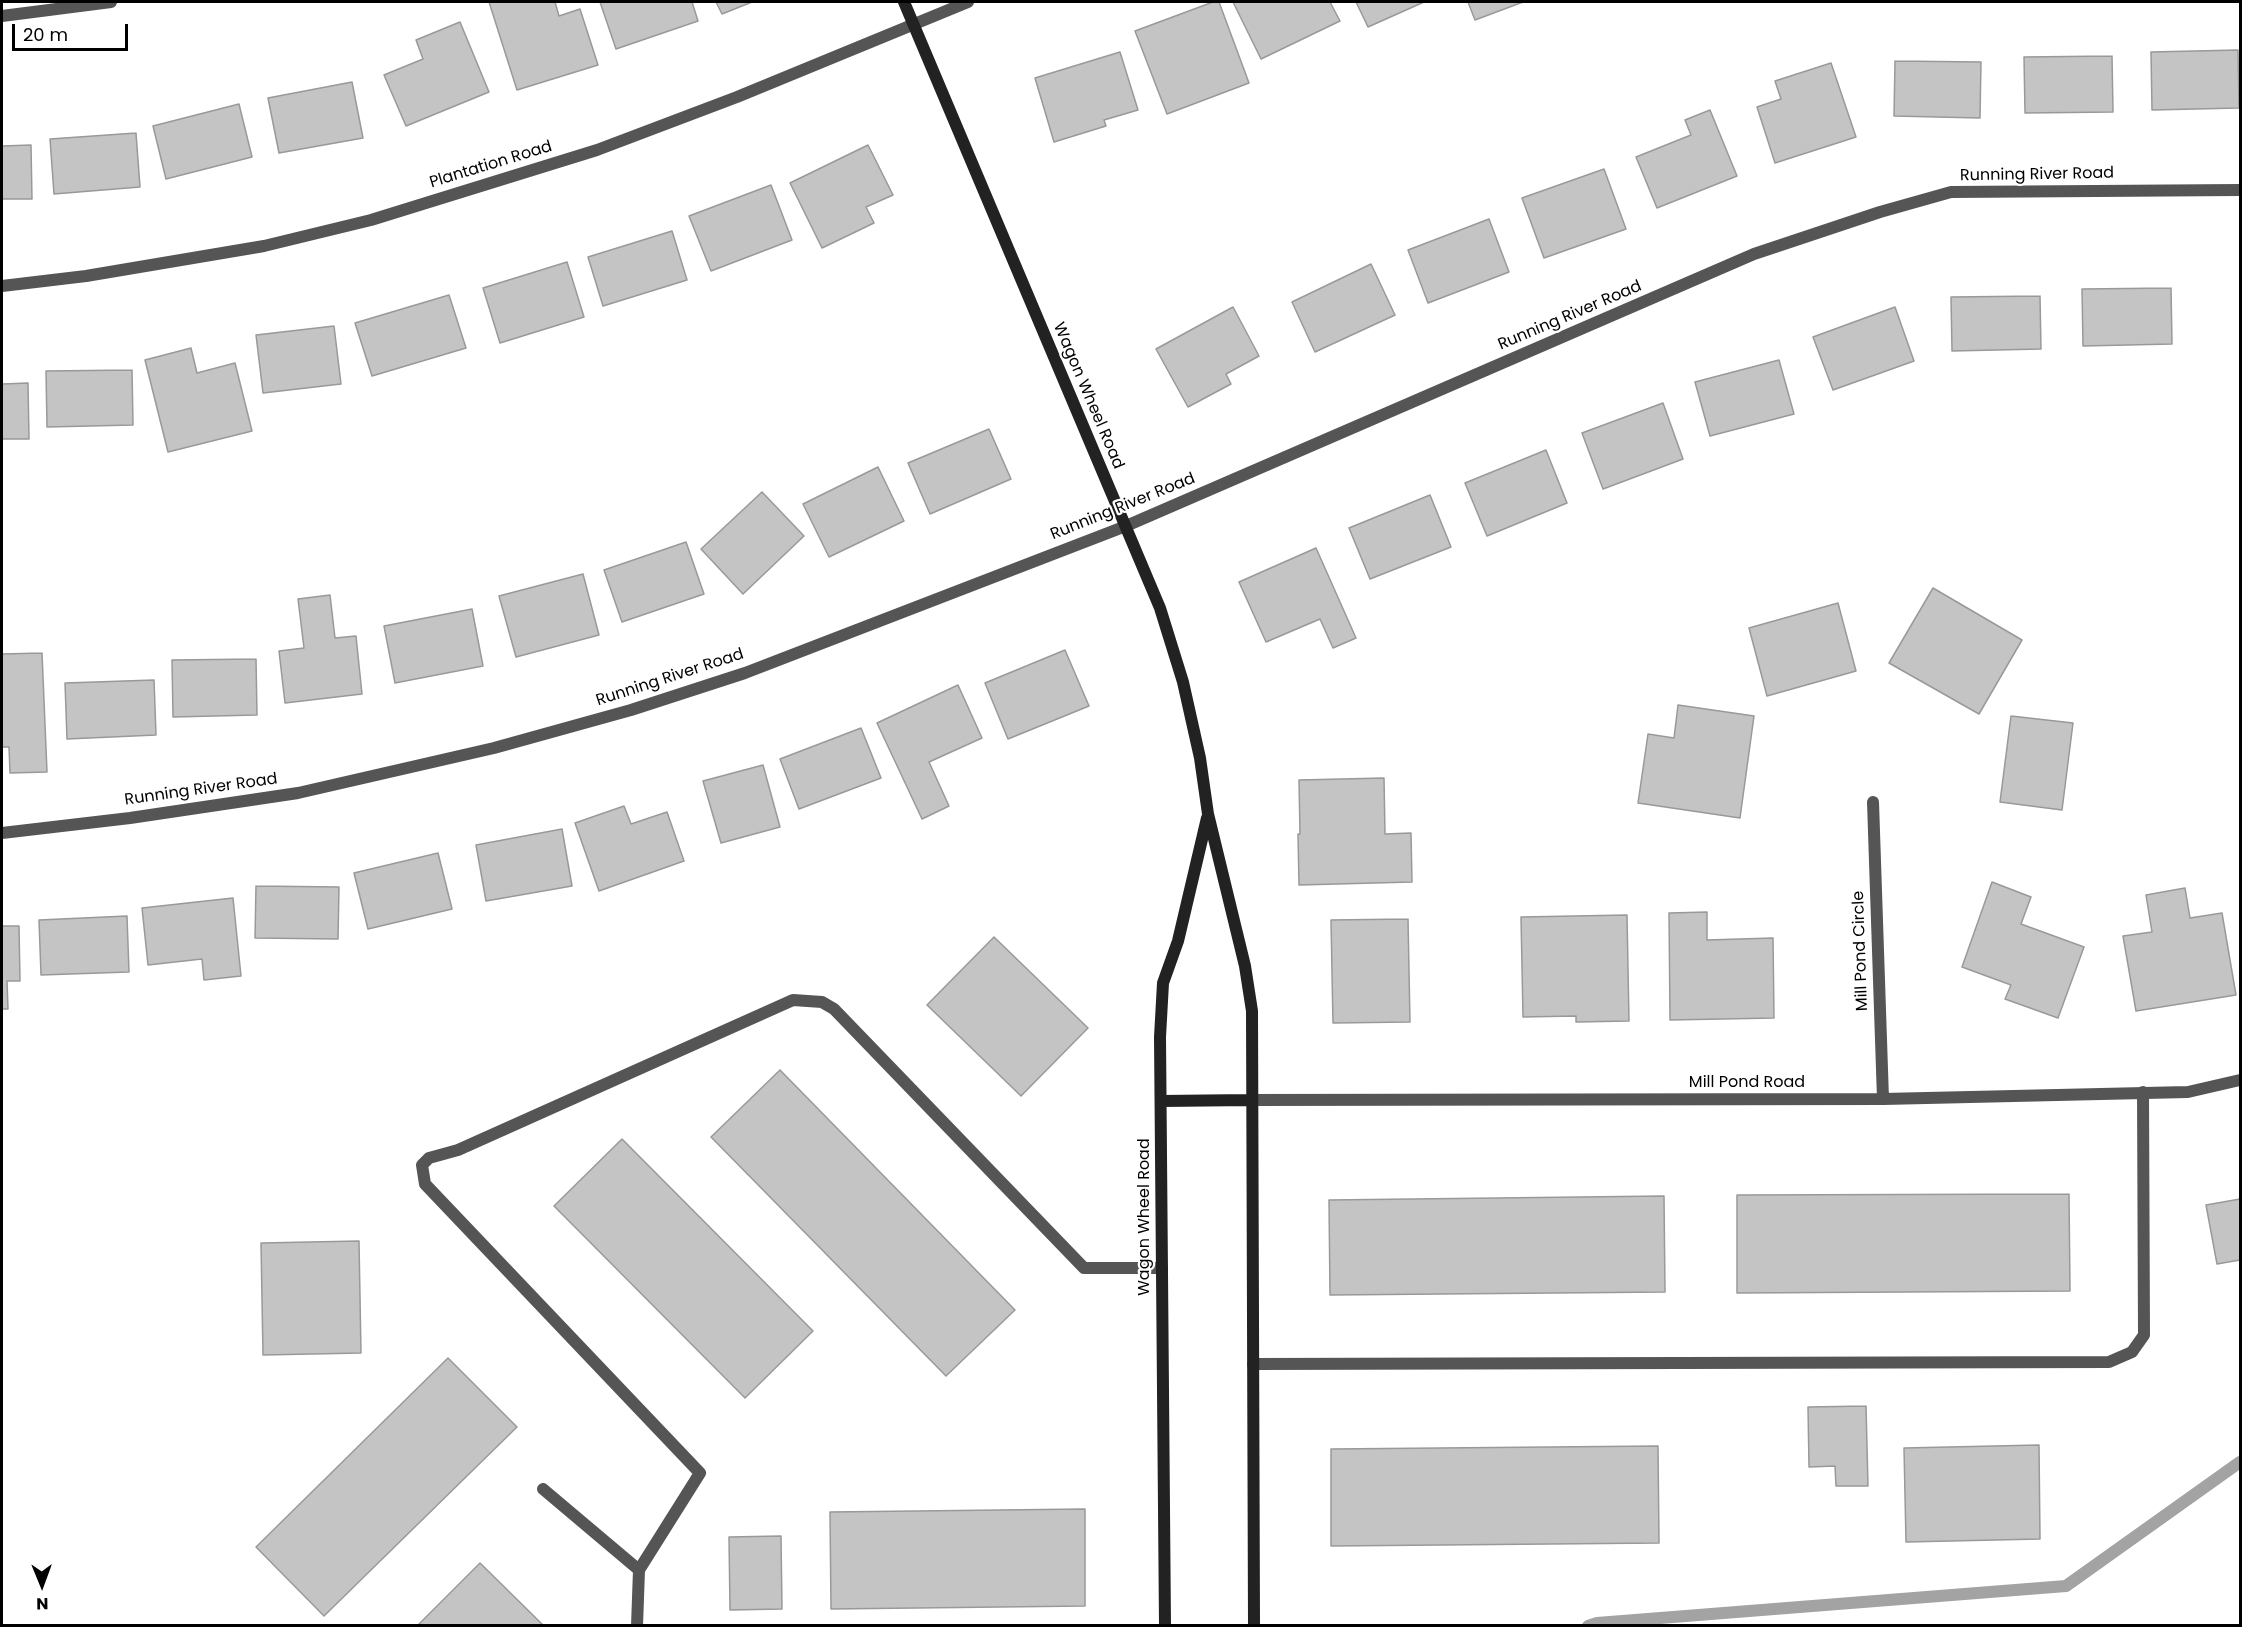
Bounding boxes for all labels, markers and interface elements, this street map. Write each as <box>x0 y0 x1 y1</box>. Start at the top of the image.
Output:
scale bar <box>15 12 130 50</box>
text: 20 m <box>23 22 68 47</box>
street label: Plantation Road <box>427 137 555 193</box>
street label: Running River Road <box>1960 164 2114 186</box>
street label: Running River Road <box>1495 277 1645 355</box>
street label: Wagon Wheel Road <box>1048 320 1128 472</box>
street label: Running River Road <box>1048 469 1198 545</box>
street label: Running River Road <box>594 645 746 711</box>
street label: Running River Road <box>123 770 279 810</box>
street label: Mill Pond Circle <box>1849 890 1873 1012</box>
street label: Mill Pond Road <box>1689 1073 1805 1093</box>
street label: Wagon Wheel Road <box>1135 1138 1155 1296</box>
north arrow <box>12 1555 72 1615</box>
text: N <box>36 1592 49 1615</box>

